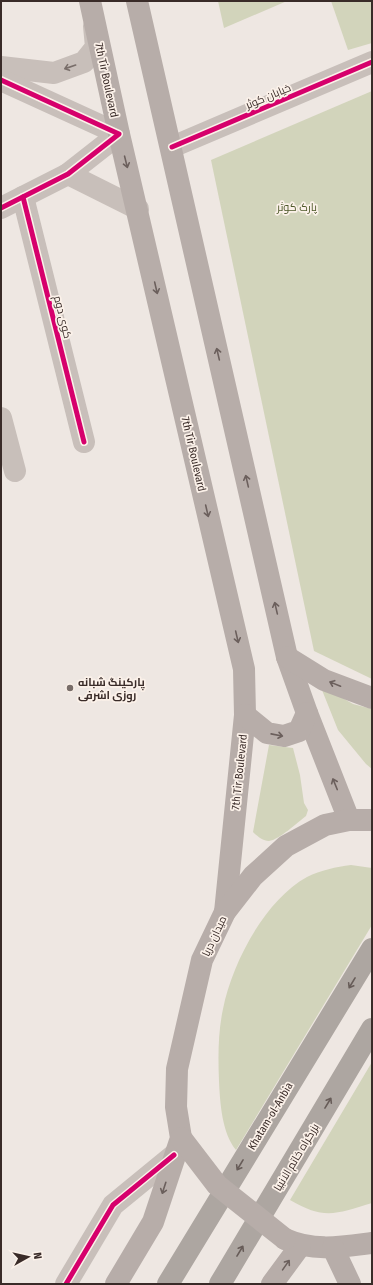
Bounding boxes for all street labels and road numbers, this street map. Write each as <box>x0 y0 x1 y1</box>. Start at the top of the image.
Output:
street label: 7th Tir Boulevard <box>92 42 121 119</box>
street label: خیابان کوثر <box>243 81 293 112</box>
street label: کوی دوم <box>50 294 74 340</box>
street label: 7th Tir Boulevard <box>179 416 208 493</box>
street label: 7th Tir Boulevard <box>229 734 250 811</box>
street label: میدان دریا <box>199 914 230 959</box>
street label: Khatam-ol-Anbia <box>245 1080 296 1152</box>
street label: بزرگراه خاتم الانبیا <box>271 1121 323 1194</box>

